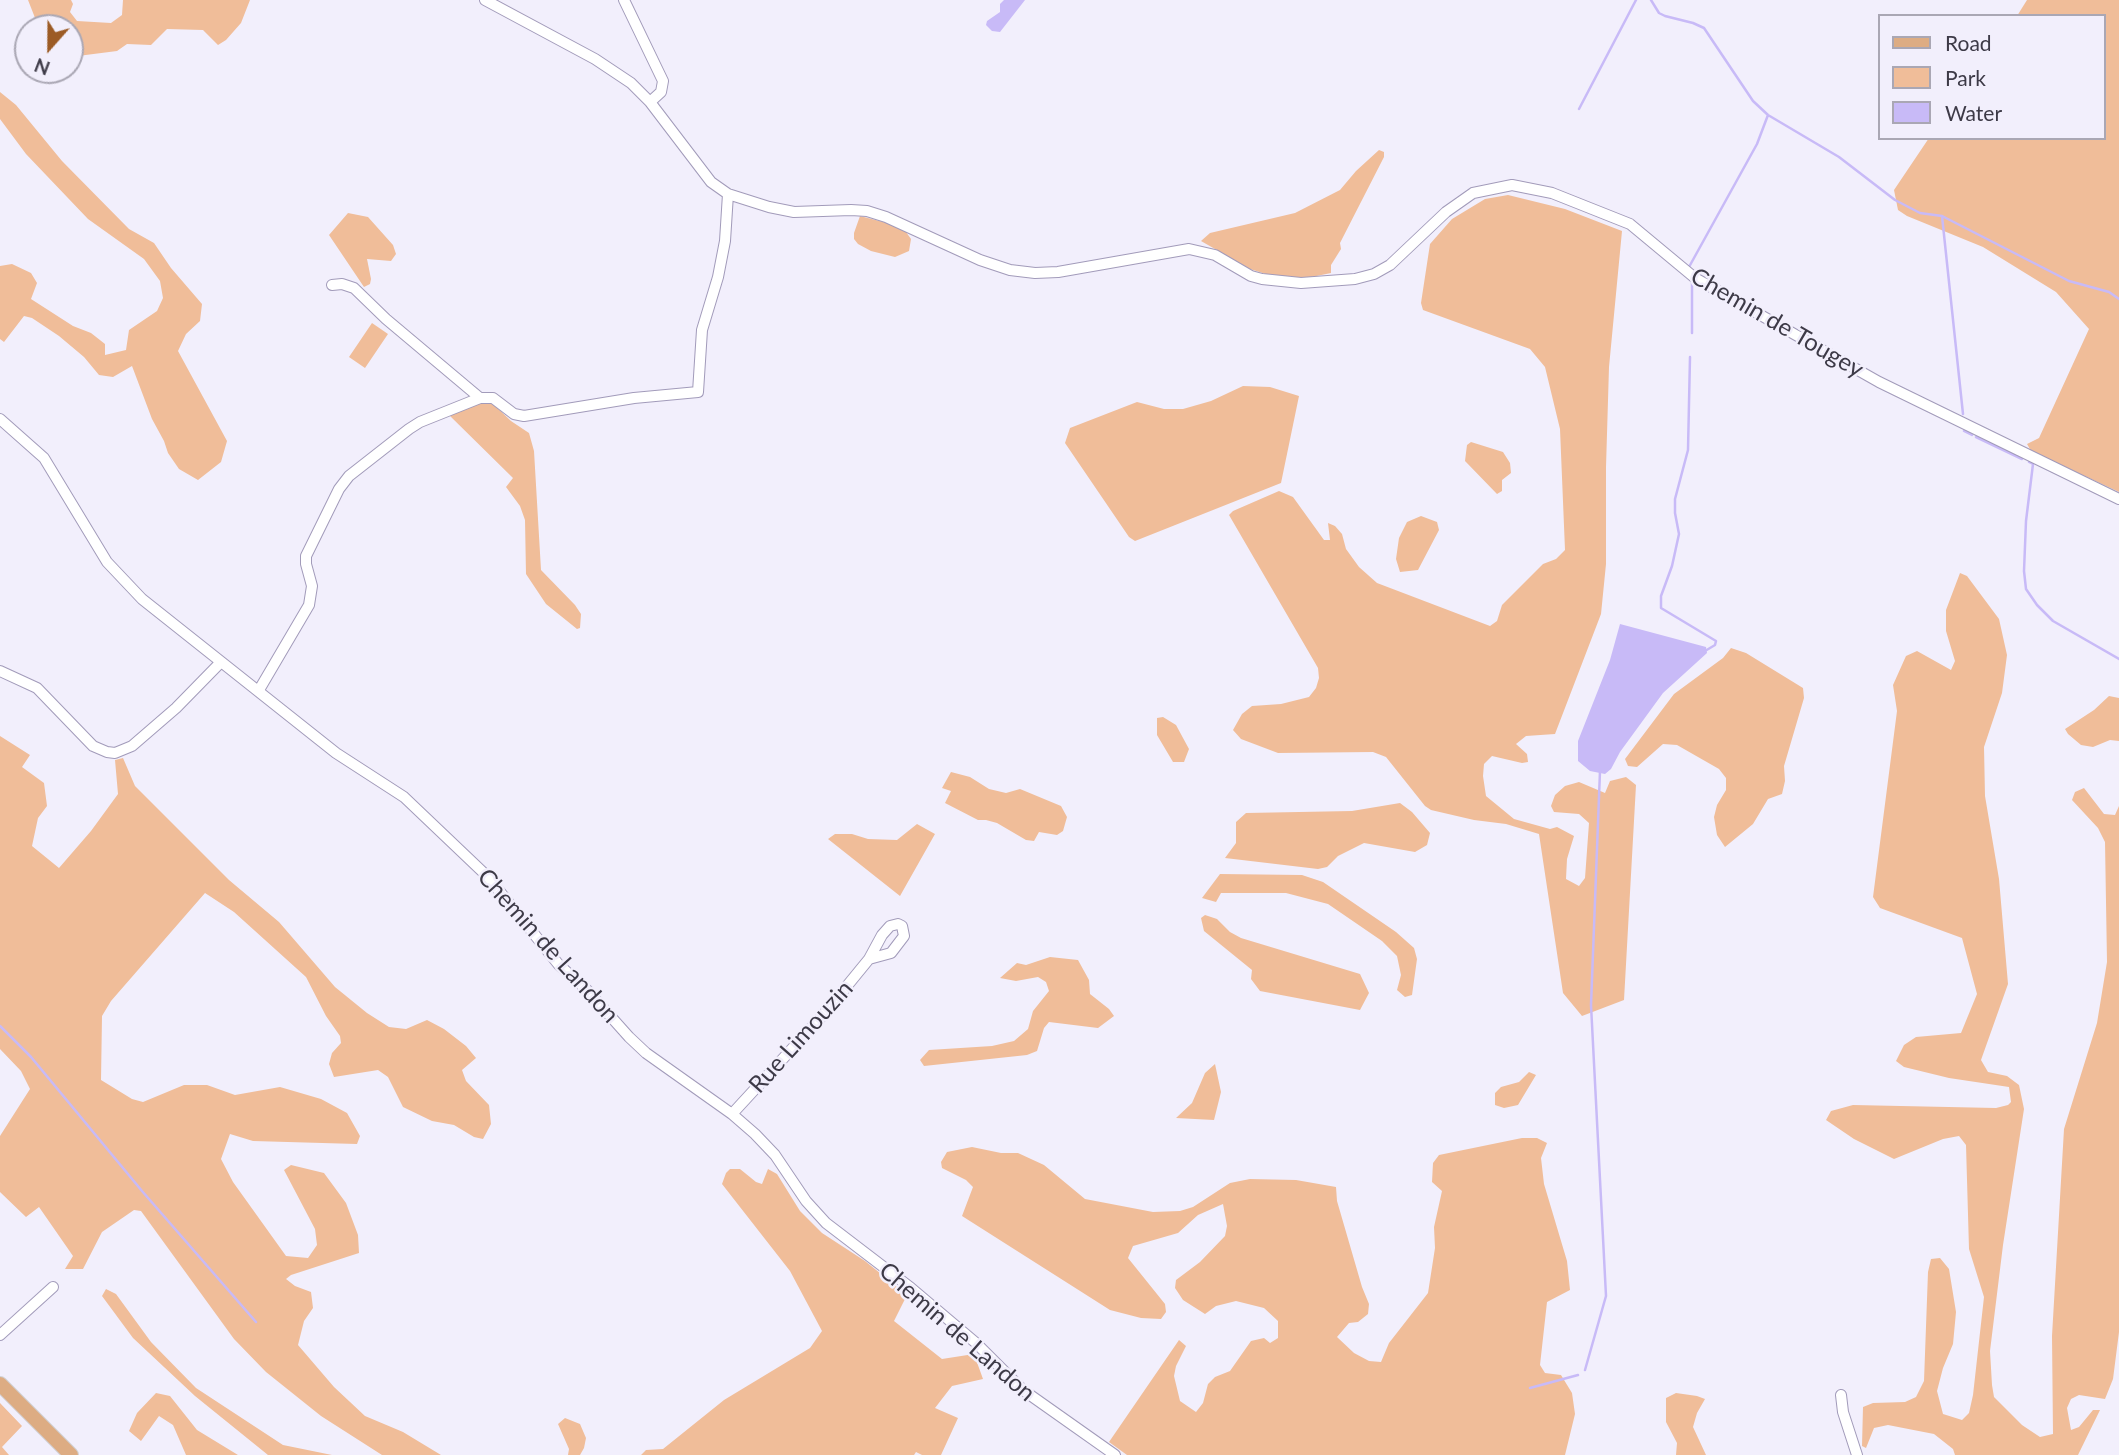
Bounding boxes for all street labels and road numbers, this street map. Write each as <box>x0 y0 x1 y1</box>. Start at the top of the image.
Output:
street label: Chemin de Tougey <box>1686 262 1868 384</box>
street label: Chemin de Landon <box>471 863 625 1029</box>
street label: Rue Limouzin <box>743 975 859 1099</box>
street label: Chemin de Landon <box>873 1256 1041 1408</box>

